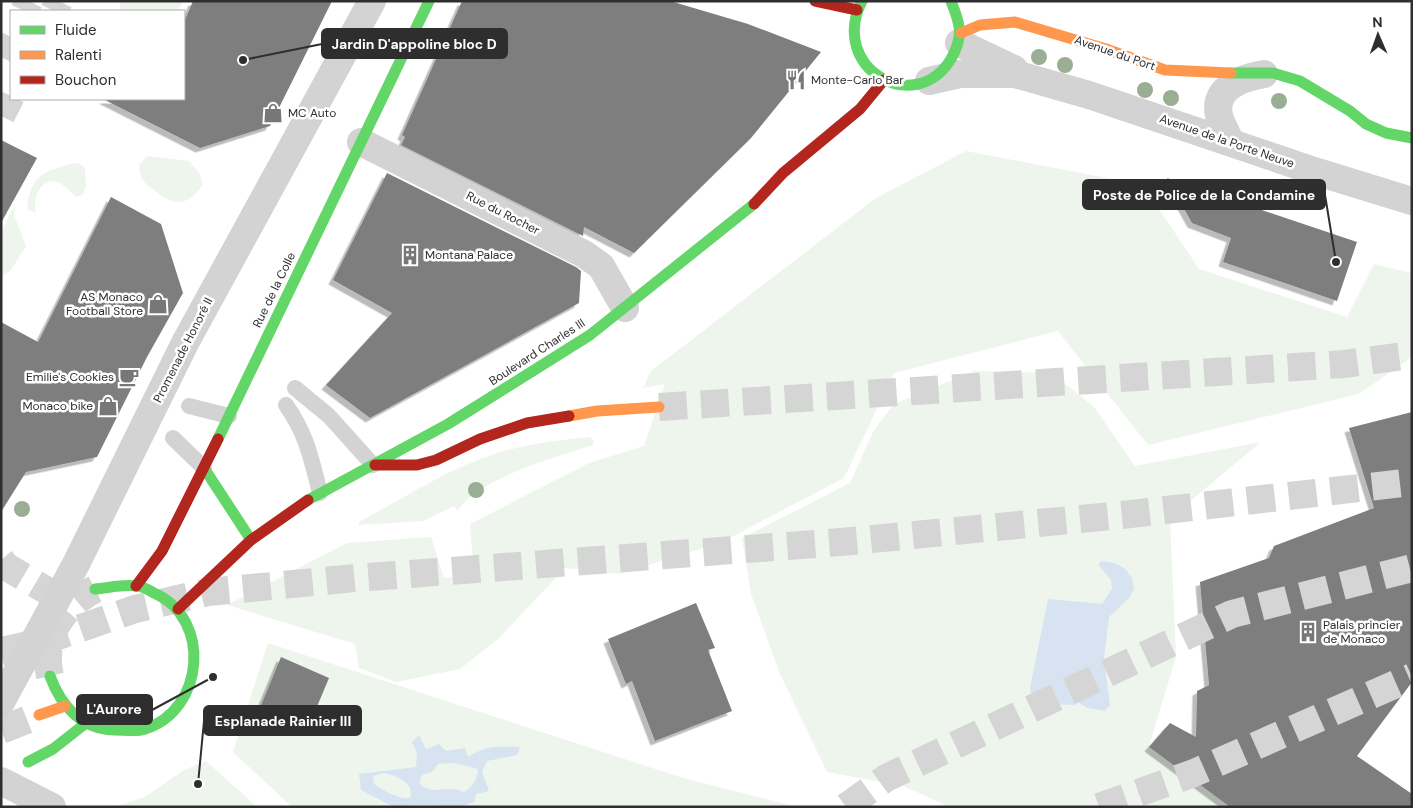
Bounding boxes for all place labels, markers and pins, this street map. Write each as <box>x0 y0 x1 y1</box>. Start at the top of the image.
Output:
callout: Jardin D'appoline bloc D <box>322 29 507 58</box>
restaurant icon: Monte-Carlo Bar <box>785 69 807 91</box>
place label: Monte-Carlo Bar <box>811 72 904 88</box>
shop icon: MC Auto <box>262 102 284 124</box>
place label: MC Auto <box>288 105 336 121</box>
callout: Poste de Police de la Condamine <box>1083 180 1325 209</box>
building icon: Montana Palace <box>399 244 421 266</box>
place label: Montana Palace <box>425 247 513 263</box>
place label: AS Monaco Football Store <box>66 289 143 319</box>
shop icon: AS Monaco Football Store <box>147 293 169 315</box>
cafe icon: Emilie's Cookies <box>118 366 140 388</box>
place label: Emilie's Cookies <box>26 369 114 385</box>
shop icon: Monaco bike <box>97 395 119 417</box>
place label: Monaco bike <box>22 398 93 414</box>
place label: Palais princier de Monaco <box>1323 617 1401 647</box>
building icon: Palais princier de Monaco <box>1297 621 1319 643</box>
callout: L'Aurore <box>77 695 152 724</box>
callout: Esplanade Rainier III <box>204 706 361 735</box>

